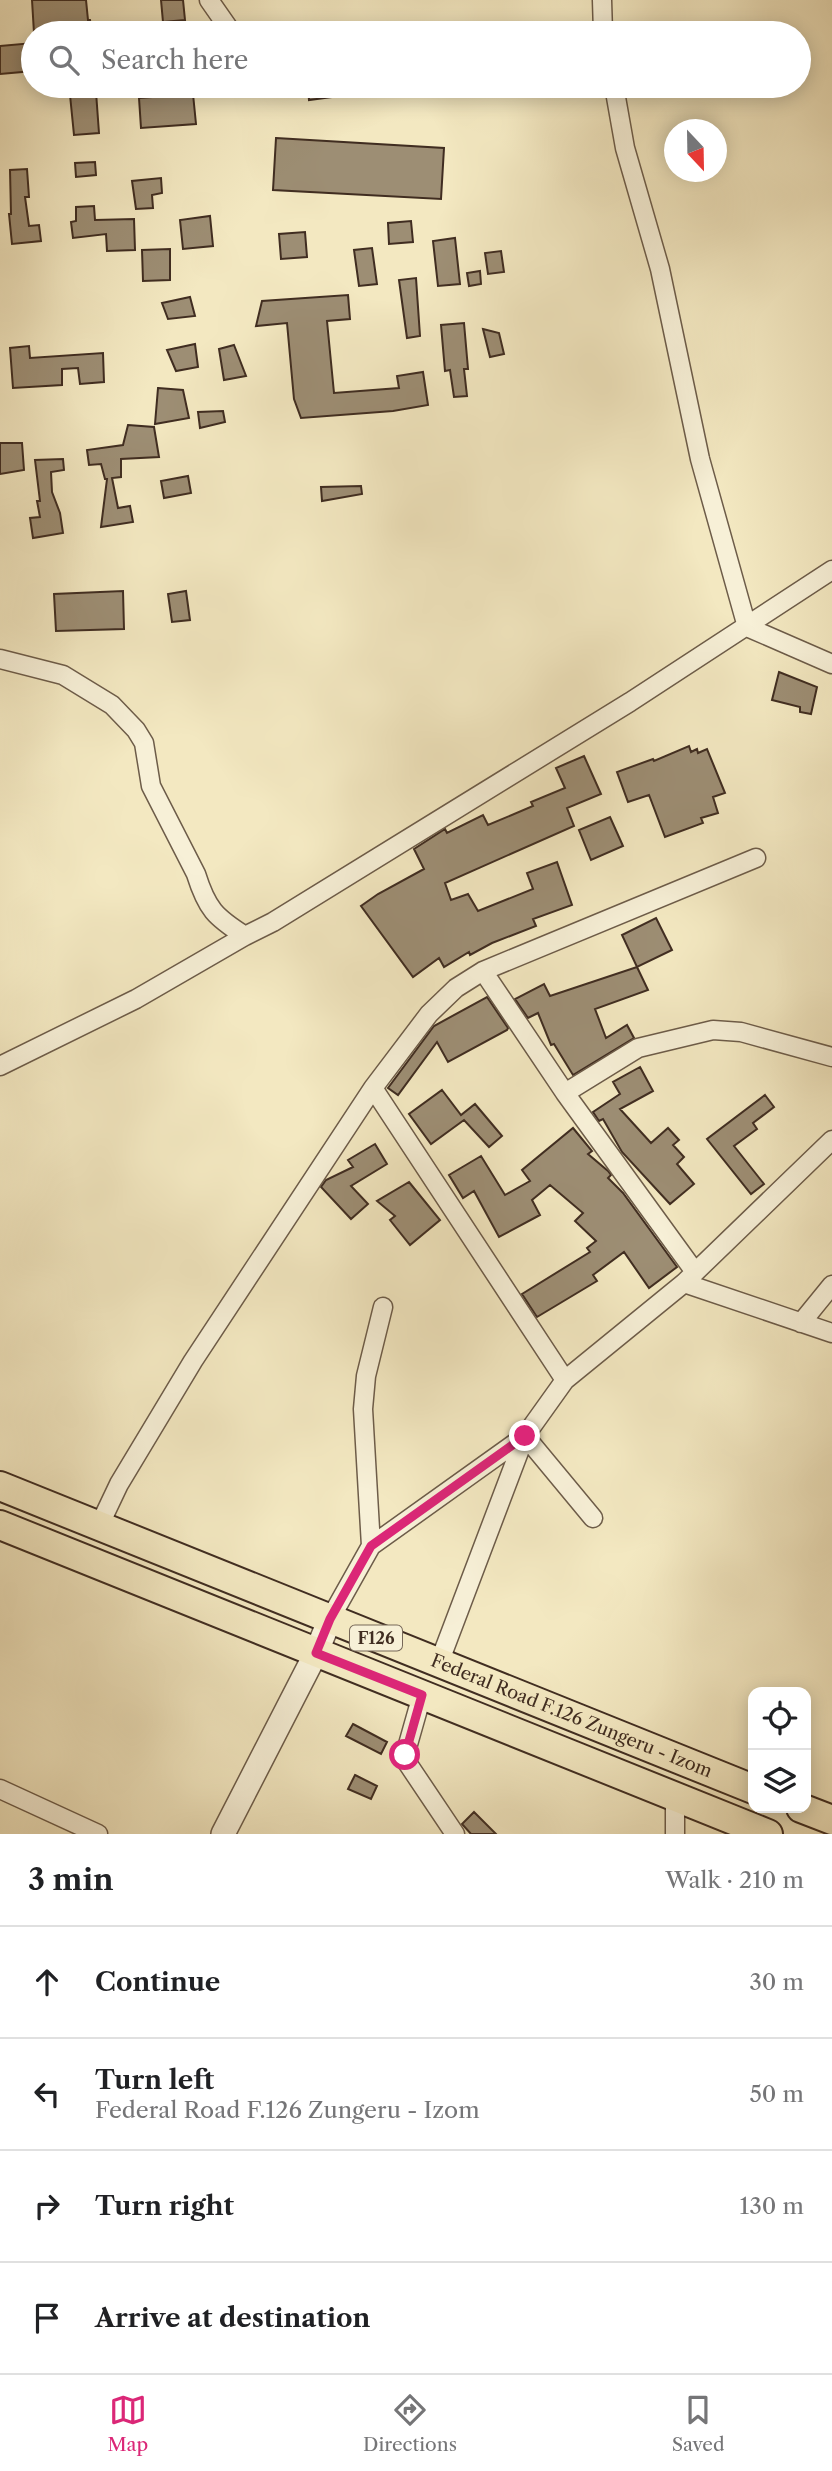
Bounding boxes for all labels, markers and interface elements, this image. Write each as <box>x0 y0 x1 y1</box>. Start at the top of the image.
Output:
search box <box>21 21 811 98</box>
icon: search <box>45 41 83 79</box>
text: Search here <box>101 44 248 76</box>
north arrow <box>664 119 727 182</box>
route end <box>509 1420 540 1451</box>
road number: F126 <box>350 1626 402 1650</box>
street label: Federal Road F.126 Zungeru - Izom <box>428 1650 716 1782</box>
map controls <box>748 1687 811 1813</box>
button: locate <box>748 1687 811 1750</box>
route start <box>389 1739 420 1770</box>
button: layers <box>748 1750 811 1813</box>
text: 3 min <box>28 1861 114 1898</box>
text: Walk · 210 m <box>665 1866 804 1894</box>
icon: ahead <box>28 1963 66 2001</box>
text: Continue <box>95 1966 220 1998</box>
text: 30 m <box>749 1968 804 1996</box>
text: Turn left <box>95 2064 214 2096</box>
icon: left <box>28 2075 66 2113</box>
text: 50 m <box>749 2080 804 2108</box>
text: Federal Road F.126 Zungeru - Izom <box>95 2096 480 2124</box>
icon: right <box>28 2187 66 2225</box>
text: Turn right <box>95 2190 234 2222</box>
text: 130 m <box>740 2192 804 2220</box>
icon: arrive <box>28 2299 66 2337</box>
text: Arrive at destination <box>95 2302 370 2334</box>
tab: Map <box>107 2391 148 2456</box>
tab: Directions <box>363 2391 457 2456</box>
tab: Saved <box>672 2391 725 2456</box>

